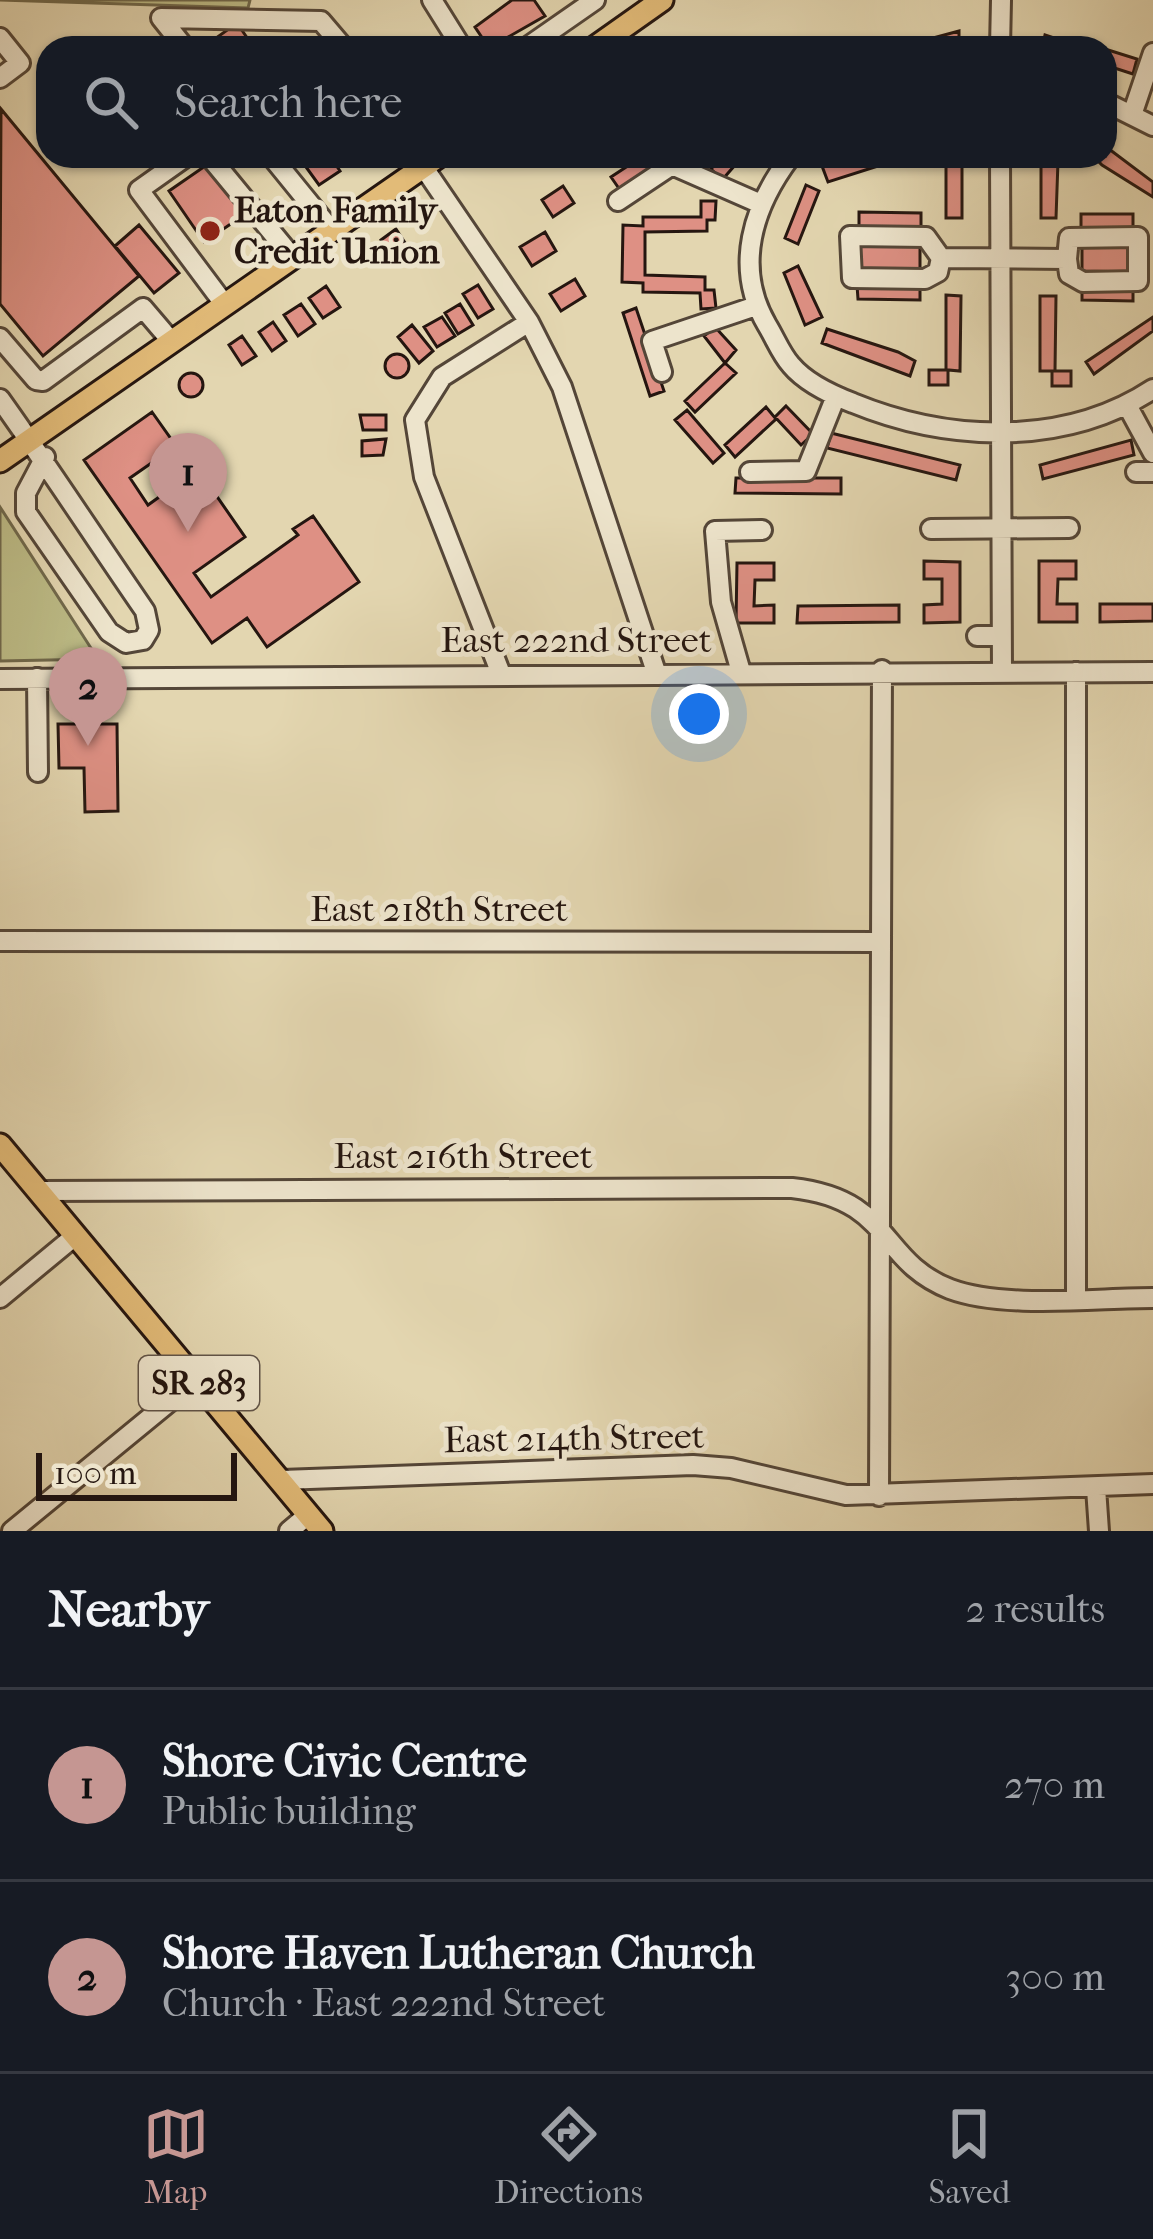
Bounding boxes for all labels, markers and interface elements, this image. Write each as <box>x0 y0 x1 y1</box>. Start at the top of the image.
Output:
search box <box>36 36 1117 168</box>
icon: search <box>78 69 144 135</box>
text: Search here <box>174 76 402 129</box>
place label: Eaton Family Credit Union <box>234 189 441 272</box>
marker: Eaton Family Credit Union <box>197 218 223 244</box>
pin: 1 <box>149 433 227 532</box>
street label: East 222nd Street <box>440 619 712 661</box>
pin: 2 <box>49 647 127 746</box>
your location <box>669 684 729 744</box>
street label: East 218th Street <box>310 888 568 930</box>
street label: East 216th Street <box>334 1135 593 1177</box>
road number: SR 283 <box>139 1356 259 1410</box>
street label: East 214th Street <box>443 1415 705 1461</box>
scale bar <box>36 1447 237 1500</box>
text: 100 m <box>54 1454 137 1493</box>
text: Nearby <box>48 1579 209 1639</box>
text: 2 results <box>966 1586 1105 1632</box>
text: Shore Civic Centre <box>162 1735 527 1788</box>
text: 1 <box>80 1762 94 1808</box>
text: 270 m <box>1004 1762 1105 1808</box>
text: Public building <box>162 1788 416 1834</box>
text: Shore Haven Lutheran Church <box>162 1927 755 1980</box>
text: 2 <box>77 1954 97 2000</box>
text: 300 m <box>1005 1954 1105 2000</box>
text: Church · East 222nd Street <box>162 1980 605 2026</box>
tab: Map <box>143 2101 209 2212</box>
tab: Directions <box>494 2101 643 2212</box>
tab: Saved <box>928 2101 1010 2212</box>

